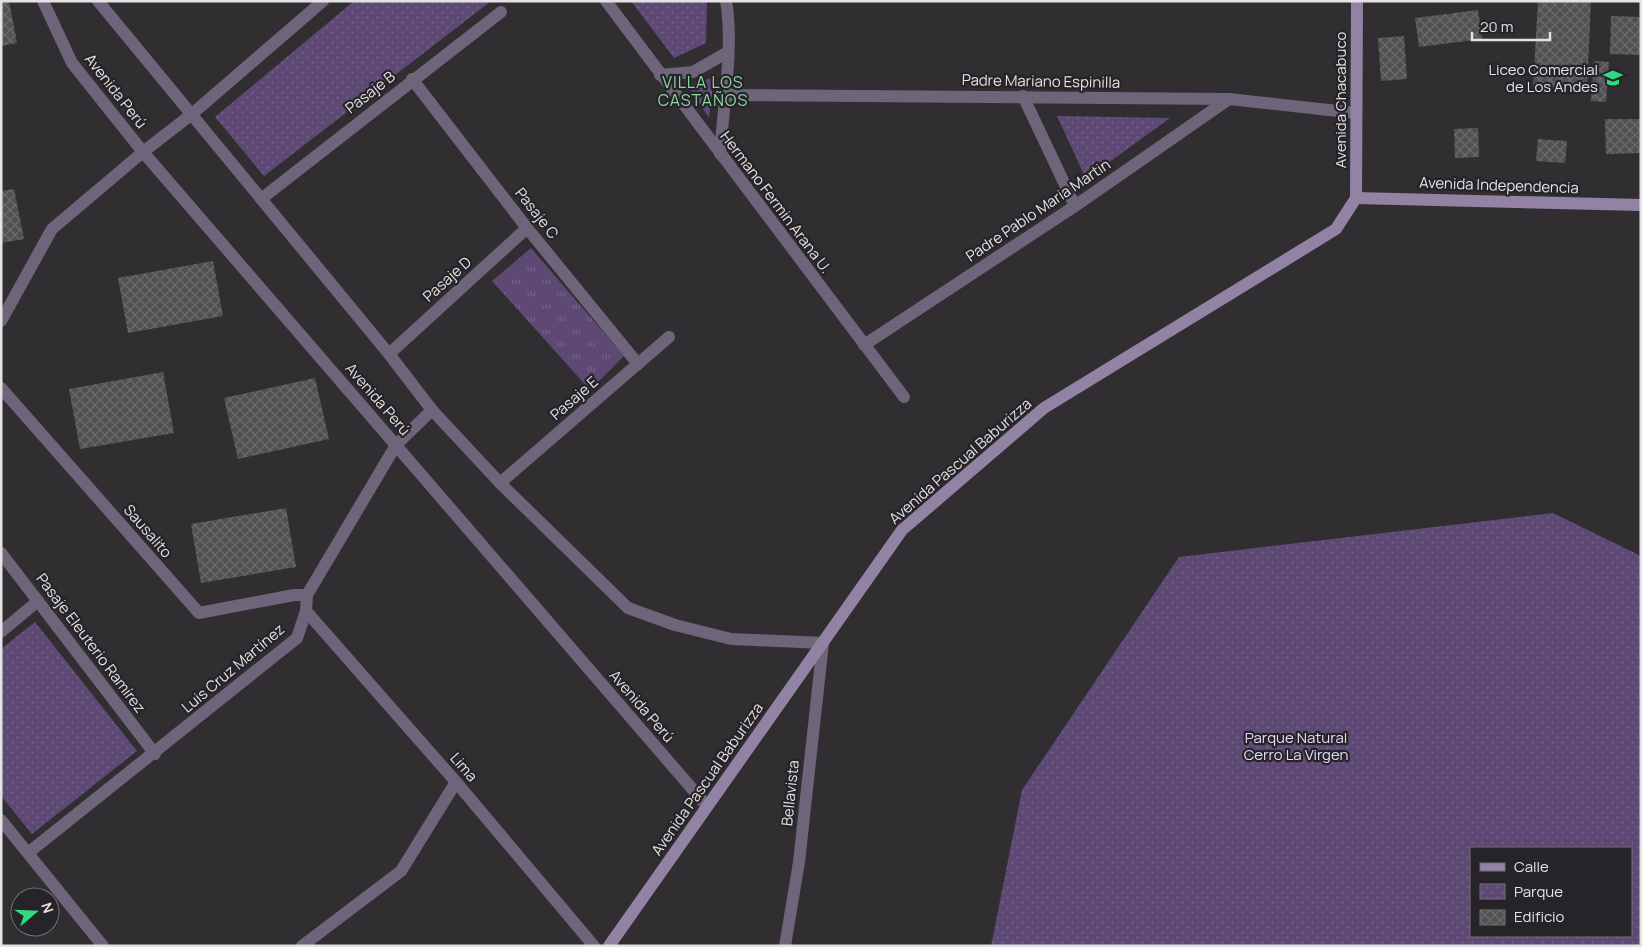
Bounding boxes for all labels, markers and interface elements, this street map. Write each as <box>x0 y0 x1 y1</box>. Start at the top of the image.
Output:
scale bar <box>1472 10 1550 42</box>
text: 20 m <box>1480 16 1513 37</box>
street label: Avenida Chacabuco <box>1330 32 1351 168</box>
street label: Avenida Perú <box>80 49 152 133</box>
place label: Liceo Comercial de Los Andes <box>1488 59 1598 97</box>
street label: Pasaje B <box>341 66 399 118</box>
school or university icon: Liceo Comercial de Los Andes <box>1602 67 1624 89</box>
street label: Padre Mariano Espinilla <box>962 69 1120 93</box>
district label: VILLA LOS CASTAÑOS <box>658 71 748 111</box>
street label: Hermano Fermin Arana U. <box>716 127 836 277</box>
street label: Padre Pablo Maria Martin <box>962 154 1114 266</box>
street label: Avenida Independencia <box>1419 172 1579 198</box>
street label: Pasaje C <box>510 183 564 243</box>
street label: Pasaje D <box>418 252 476 306</box>
street label: Avenida Perú <box>341 358 415 440</box>
street label: Pasaje E <box>545 371 603 425</box>
street label: Avenida Pascual Baburizza <box>884 393 1036 529</box>
street label: Sausalito <box>119 500 177 562</box>
street label: Pasaje Eleuterio Ramírez <box>32 569 150 717</box>
street label: Luis Cruz Martínez <box>177 619 289 717</box>
street label: Avenida Perú <box>605 665 679 747</box>
street label: Avenida Pascual Baburizza <box>646 698 768 860</box>
park label: Parque Natural Cerro La Virgen <box>1244 727 1348 765</box>
street label: Lima <box>446 748 482 786</box>
street label: Bellavista <box>776 759 804 827</box>
legend <box>1470 847 1632 937</box>
text: Calle <box>1514 856 1549 877</box>
text: Parque <box>1514 881 1563 902</box>
north arrow <box>10 887 60 937</box>
text: N <box>37 900 58 915</box>
text: Edificio <box>1514 906 1565 927</box>

